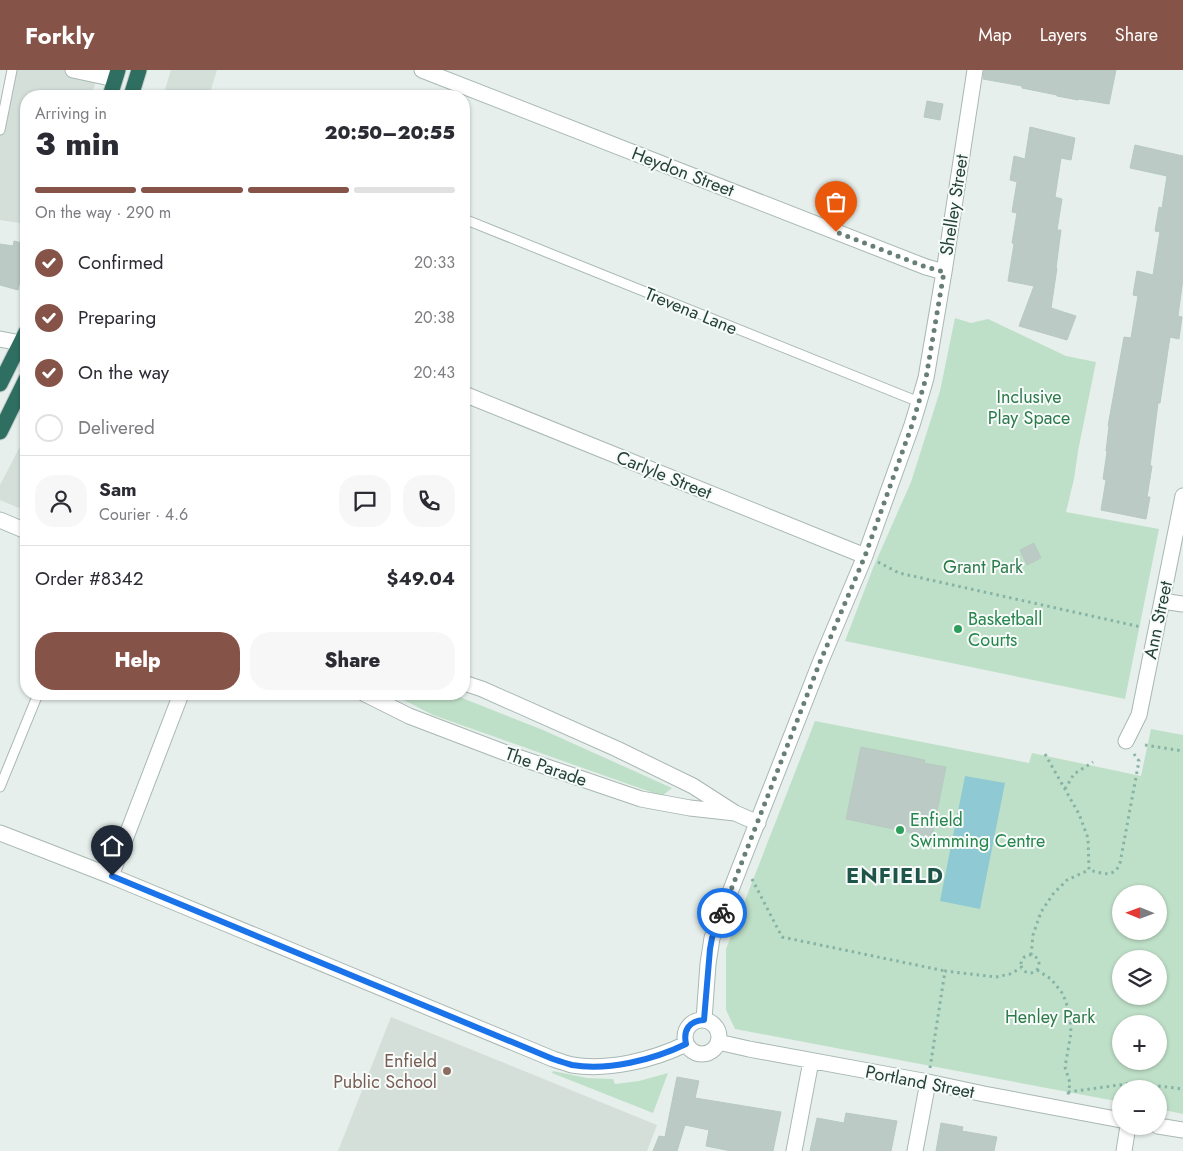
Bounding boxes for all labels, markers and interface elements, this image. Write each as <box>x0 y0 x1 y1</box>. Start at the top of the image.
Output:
text: Forkly <box>25 18 94 53</box>
text: Map <box>978 22 1012 48</box>
text: Layers <box>1040 22 1087 48</box>
text: Share <box>1115 22 1158 48</box>
text: Arriving in <box>35 102 107 125</box>
text: 20:50–20:55 <box>325 119 455 146</box>
text: 3 min <box>35 121 120 167</box>
street label: Heydon Street <box>628 141 739 204</box>
street label: Shelley Street <box>933 152 975 257</box>
pin <box>815 181 857 232</box>
icon: bag <box>822 188 850 216</box>
text: On the way · 290 m <box>35 201 171 224</box>
icon: check <box>35 249 63 277</box>
text: Confirmed <box>78 249 164 276</box>
text: 20:33 <box>414 251 455 274</box>
street label: Trevena Lane <box>641 281 741 341</box>
icon: check <box>35 304 63 332</box>
text: Preparing <box>78 304 156 331</box>
text: 20:38 <box>414 306 455 329</box>
icon: check <box>35 359 63 387</box>
text: On the way <box>78 359 169 386</box>
text: 20:43 <box>413 361 455 384</box>
park label: Inclusive Play Space <box>988 384 1070 431</box>
text: Delivered <box>78 414 155 441</box>
street label: Carlyle Street <box>612 444 716 506</box>
button: person <box>35 475 87 527</box>
button: chat <box>339 475 391 527</box>
button: phone <box>403 475 455 527</box>
text: Sam <box>99 476 137 503</box>
text: Courier · 4.6 <box>99 503 188 526</box>
park label: Grant Park <box>943 554 1023 580</box>
text: Order #8342 <box>35 565 144 592</box>
text: $49.04 <box>387 565 455 592</box>
street label: Ann Street <box>1137 578 1179 661</box>
place label: Basketball Courts <box>968 606 1042 653</box>
marker: Basketball Courts <box>952 623 964 635</box>
button: Help <box>35 632 240 690</box>
button: Share <box>250 632 455 690</box>
street label: The Parade <box>502 741 590 793</box>
place label: Enfield Swimming Centre <box>910 807 1045 854</box>
marker: Enfield Swimming Centre <box>894 824 906 836</box>
pin <box>91 825 133 876</box>
icon: home <box>98 832 126 860</box>
district label: ENFIELD <box>846 859 944 891</box>
north arrow <box>1112 885 1168 940</box>
map controls <box>1112 885 1167 1135</box>
courier <box>697 888 747 938</box>
icon: bike <box>708 899 736 927</box>
button: layers <box>1112 950 1167 1005</box>
park label: Henley Park <box>1005 1004 1095 1030</box>
button: + <box>1112 1015 1167 1070</box>
place label: Enfield Public School <box>333 1048 437 1095</box>
street label: Portland Street <box>863 1059 977 1105</box>
marker: Enfield Public School <box>441 1065 453 1077</box>
button: − <box>1112 1080 1167 1135</box>

